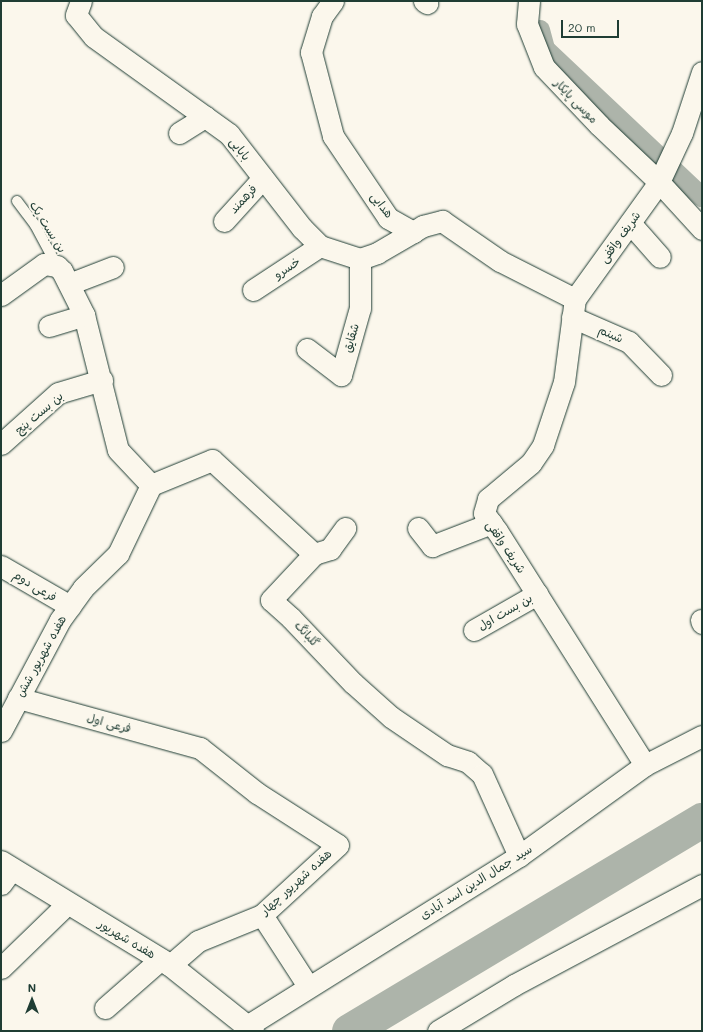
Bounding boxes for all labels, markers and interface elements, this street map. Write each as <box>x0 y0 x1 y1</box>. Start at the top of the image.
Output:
scale bar <box>563 12 621 38</box>
text: 20 m <box>568 19 596 35</box>
street label: موسی پایکار <box>551 76 601 126</box>
street label: بابایی <box>227 135 253 163</box>
street label: فرهمند <box>226 182 260 216</box>
street label: هدایی <box>368 189 396 221</box>
street label: بن بست یک <box>27 199 69 255</box>
street label: شریف واقفی <box>596 208 644 266</box>
street label: خسرو <box>271 254 303 282</box>
street label: شقایق <box>340 322 362 354</box>
street label: شبنم <box>596 322 626 346</box>
street label: بن بست پنج <box>12 389 66 437</box>
street label: شریف واقفی <box>483 518 529 576</box>
street label: فرعی دوم <box>11 567 59 605</box>
street label: بن بست اول <box>475 591 535 633</box>
street label: هفده شهریور شش <box>13 613 69 699</box>
street label: گلبانگ <box>292 618 322 650</box>
street label: فرعی اول <box>85 710 133 736</box>
street label: سید جمال الدین اسد آبادی <box>417 842 535 922</box>
street label: هفده شهریور چهار <box>257 846 335 918</box>
street label: هفده شهریور <box>96 916 158 962</box>
north arrow <box>12 980 52 1020</box>
text: N <box>28 980 36 995</box>

